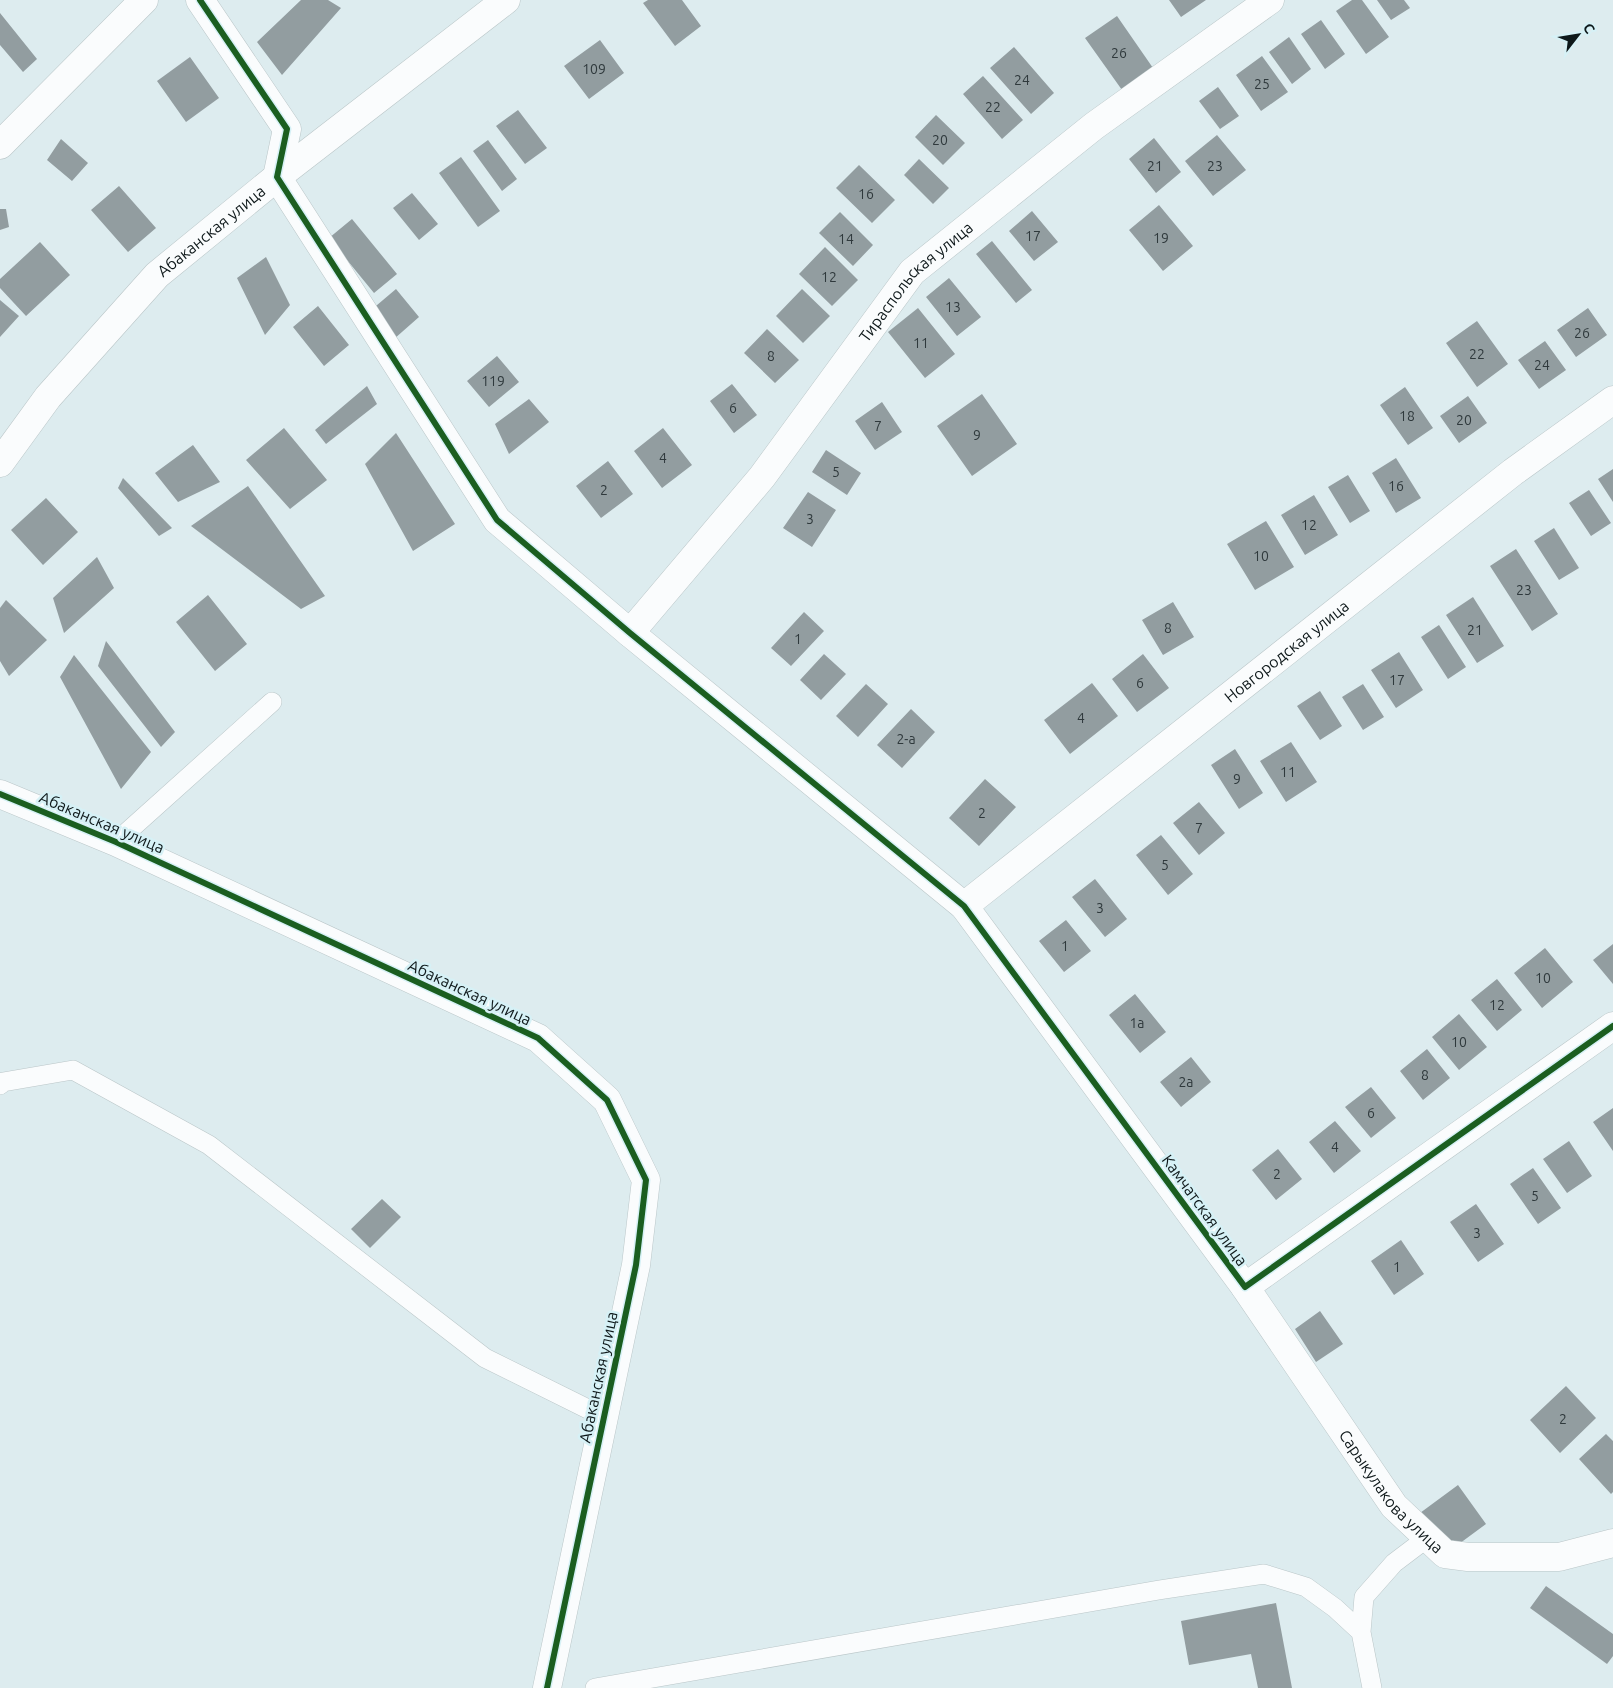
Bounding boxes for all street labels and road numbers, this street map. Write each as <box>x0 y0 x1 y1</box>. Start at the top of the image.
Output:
street label: Абаканская улица <box>154 182 269 280</box>
street label: Тираспольская улица <box>855 218 976 345</box>
street label: Новгородская улица <box>1221 596 1352 706</box>
street label: Абаканская улица <box>37 788 167 856</box>
street label: Абаканская улица <box>406 956 534 1028</box>
street label: Камчатская улица <box>1159 1151 1251 1269</box>
street label: Абаканская улица <box>575 1310 621 1444</box>
street label: Сарыкулакова улица <box>1336 1426 1447 1557</box>

